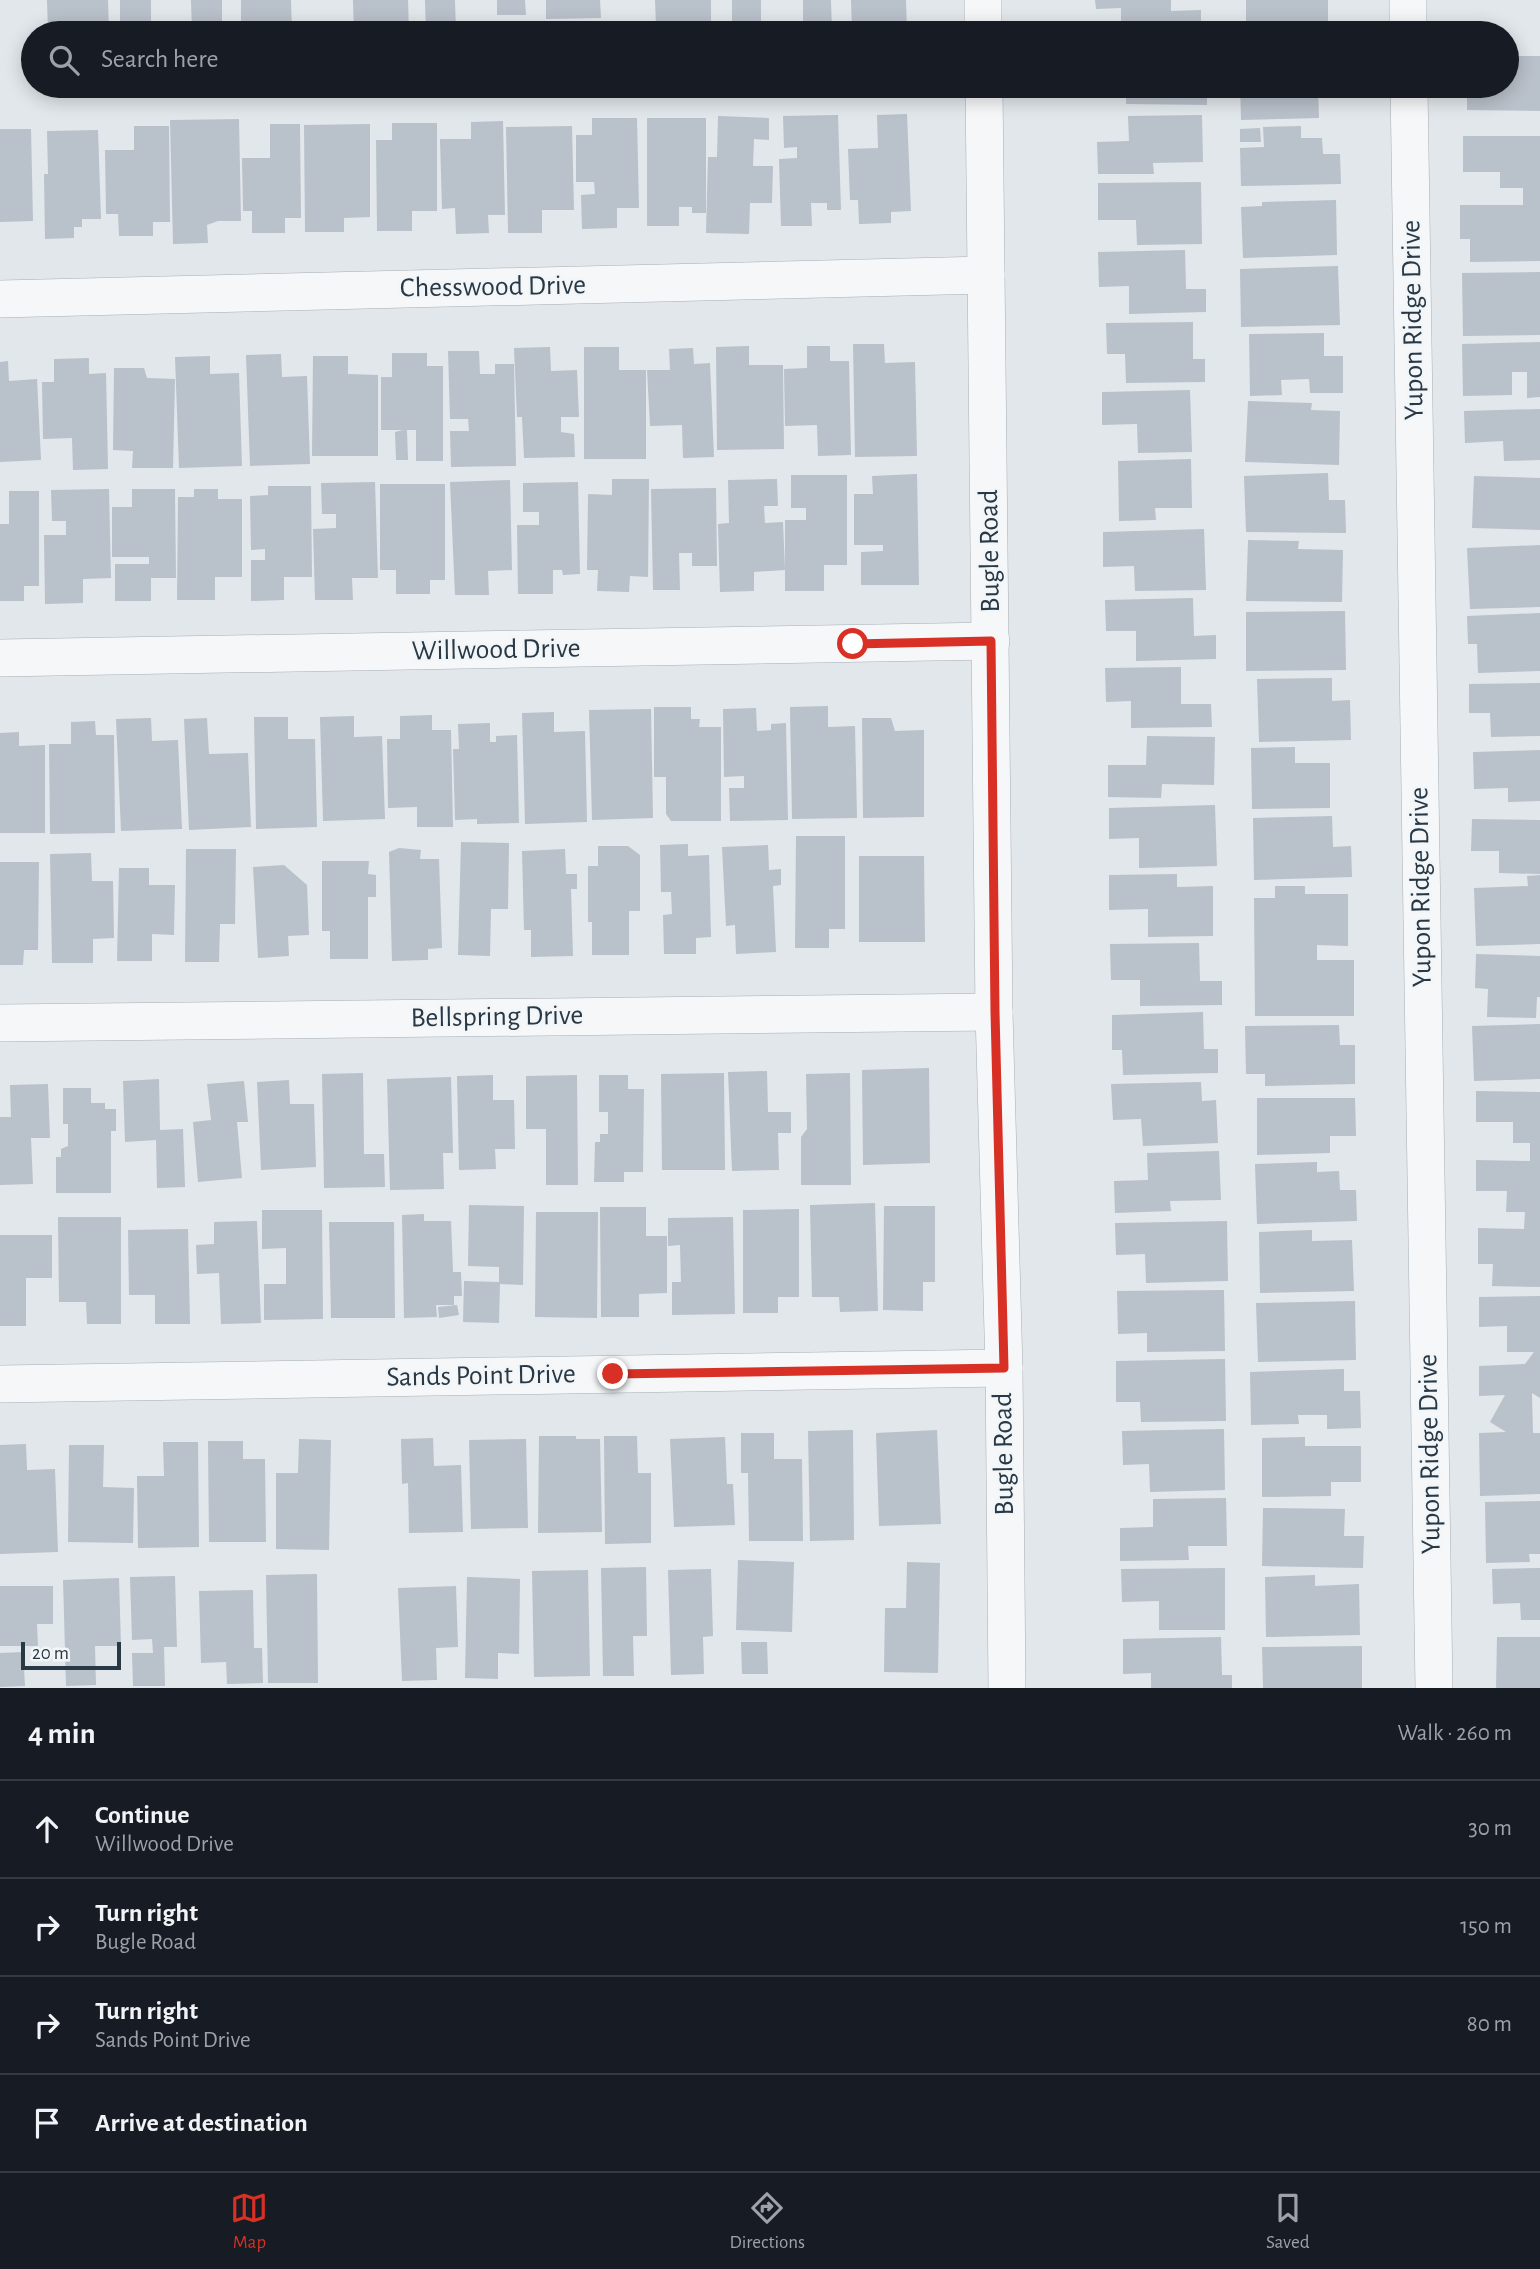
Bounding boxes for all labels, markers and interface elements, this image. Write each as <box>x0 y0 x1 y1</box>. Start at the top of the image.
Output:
search box <box>21 21 1519 98</box>
icon: search <box>45 41 83 79</box>
text: Search here <box>101 46 219 72</box>
street label: Yupon Ridge Drive <box>1397 220 1429 420</box>
street label: Chesswood Drive <box>400 271 586 303</box>
street label: Bugle Road <box>975 489 1005 613</box>
route start <box>837 628 868 659</box>
street label: Willwood Drive <box>411 635 581 665</box>
street label: Yupon Ridge Drive <box>1405 787 1437 987</box>
street label: Bellspring Drive <box>410 1001 584 1033</box>
street label: Yupon Ridge Drive <box>1414 1354 1446 1554</box>
route end <box>597 1358 628 1389</box>
street label: Sands Point Drive <box>386 1360 576 1392</box>
street label: Bugle Road <box>989 1392 1019 1516</box>
scale bar <box>21 1639 121 1671</box>
text: 20 m <box>32 1644 69 1663</box>
text: 4 min <box>28 1719 96 1749</box>
text: Walk · 260 m <box>1397 1722 1512 1745</box>
text: Continue <box>95 1802 190 1828</box>
icon: ahead <box>28 1810 66 1848</box>
text: 30 m <box>1468 1817 1512 1840</box>
text: Willwood Drive <box>95 1833 234 1856</box>
text: Turn right <box>95 1900 198 1926</box>
icon: right <box>28 1908 66 1946</box>
text: 150 m <box>1460 1915 1512 1938</box>
text: Bugle Road <box>95 1931 196 1954</box>
text: Turn right <box>95 1998 198 2024</box>
icon: right <box>28 2006 66 2044</box>
text: 80 m <box>1467 2013 1512 2036</box>
text: Sands Point Drive <box>95 2029 251 2052</box>
icon: arrive <box>28 2104 66 2142</box>
text: Arrive at destination <box>95 2110 308 2136</box>
tab: Map <box>230 2189 268 2254</box>
tab: Directions <box>729 2189 805 2254</box>
tab: Saved <box>1266 2189 1310 2254</box>

